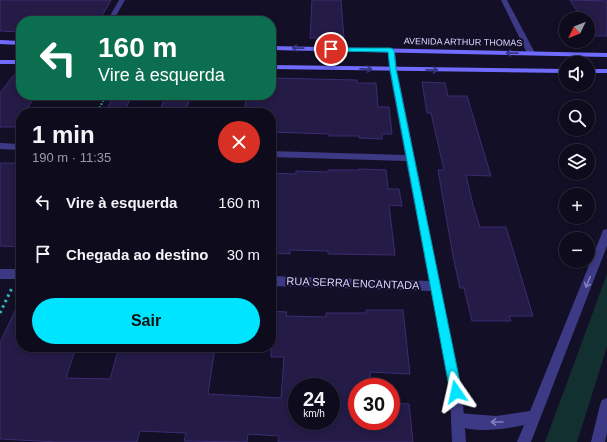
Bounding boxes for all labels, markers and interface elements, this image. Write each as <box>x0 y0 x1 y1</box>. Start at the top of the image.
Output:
north arrow <box>559 12 595 48</box>
map controls <box>559 12 595 268</box>
icon: left <box>32 32 84 84</box>
text: 160 m <box>98 32 177 63</box>
pin <box>314 32 348 66</box>
street label: AVENIDA ARTHUR THOMAS <box>404 36 522 48</box>
icon: arrive <box>320 38 342 60</box>
one-way arrow <box>292 44 305 52</box>
one-way arrow <box>506 49 519 56</box>
button: sound <box>559 56 595 92</box>
text: Vire à esquerda <box>98 65 225 85</box>
one-way arrow <box>359 65 372 73</box>
one-way arrow <box>425 66 438 73</box>
button: search <box>559 100 595 136</box>
text: 1 min <box>32 121 95 148</box>
button: close <box>218 121 260 163</box>
button: layers <box>559 144 595 180</box>
text: 190 m · 11:35 <box>32 150 111 165</box>
button: + <box>559 188 595 224</box>
icon: left <box>32 191 54 213</box>
text: Vire à esquerda <box>66 194 177 211</box>
text: 160 m <box>218 194 260 211</box>
button: − <box>559 232 595 268</box>
icon: arrive <box>32 243 54 265</box>
text: Chegada ao destino <box>66 246 209 263</box>
text: 30 m <box>227 246 260 263</box>
street label: RUA SERRA ENCANTADA <box>286 275 420 291</box>
one-way arrow <box>583 276 591 288</box>
button: Sair <box>32 298 260 344</box>
position arrow <box>435 371 477 413</box>
speed limit sign: 30 <box>348 378 400 430</box>
text: 24 <box>303 388 325 410</box>
text: km/h <box>303 408 325 419</box>
one-way arrow <box>491 418 504 426</box>

